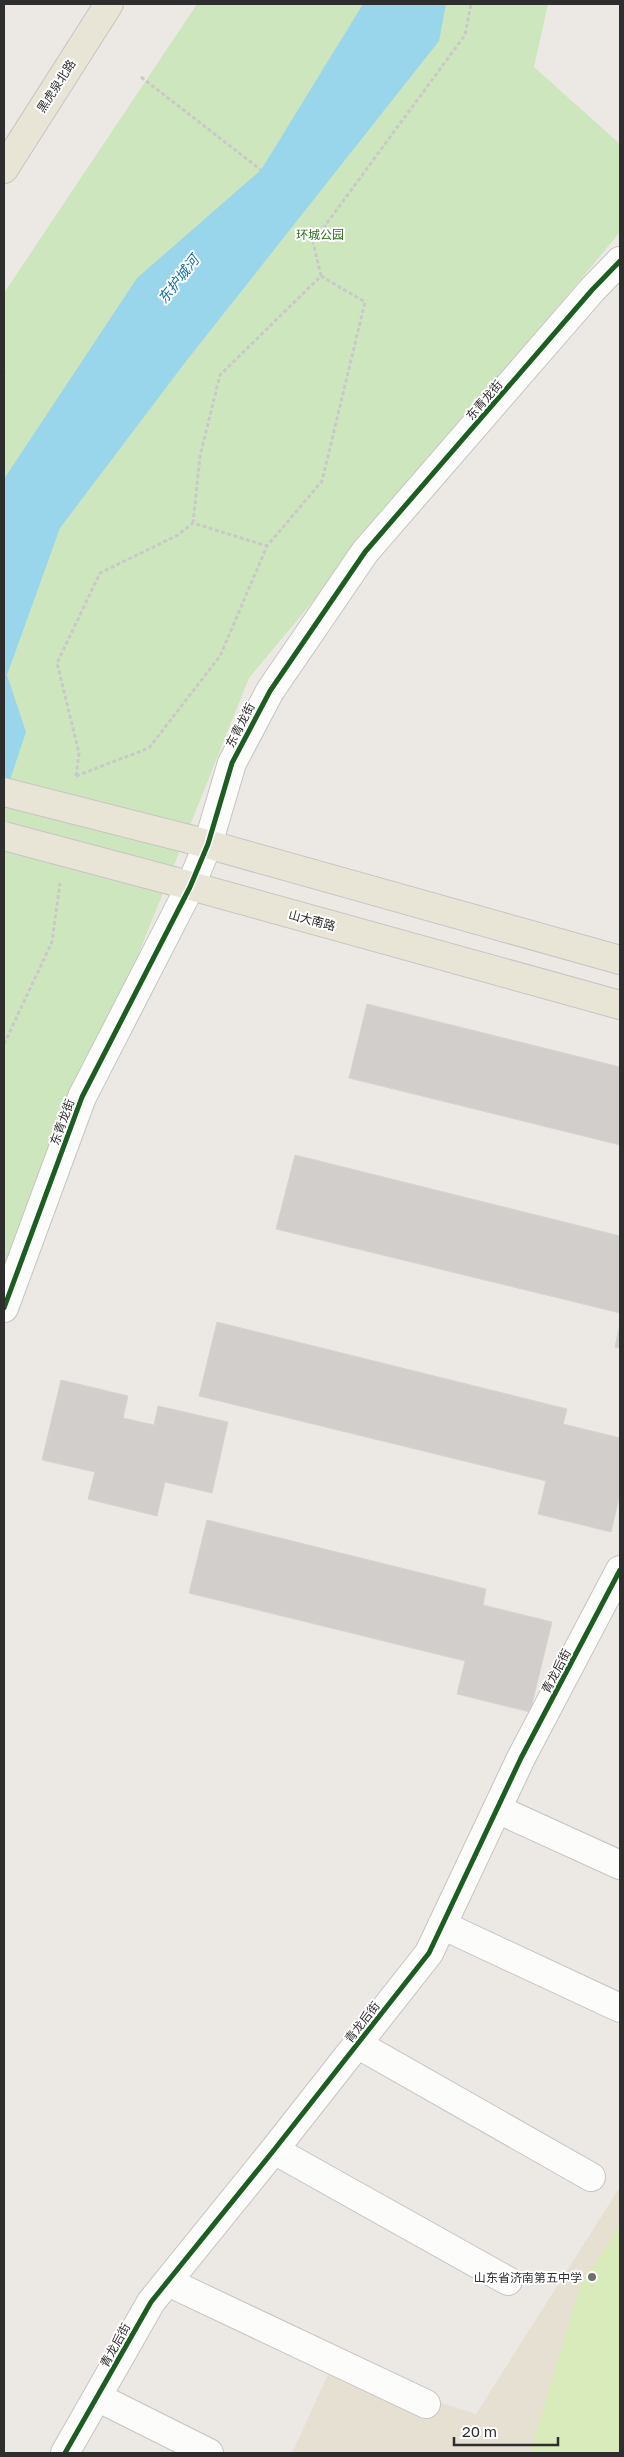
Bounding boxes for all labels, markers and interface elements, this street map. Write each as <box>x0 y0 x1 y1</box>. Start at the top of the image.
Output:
street label: 黑虎泉北路 <box>33 57 79 115</box>
park label: 环城公园 <box>296 227 344 242</box>
water label: 东护城河 <box>154 249 204 306</box>
street label: 东青龙街 <box>463 377 505 423</box>
street label: 东青龙街 <box>222 700 258 750</box>
street label: 山大南路 <box>287 907 337 933</box>
street label: 东青龙街 <box>47 1097 77 1147</box>
street label: 青龙后街 <box>538 1646 574 1696</box>
street label: 青龙后街 <box>341 1998 383 2046</box>
place label: 山东省济南第五中学 <box>474 2270 582 2285</box>
marker: 山东省济南第五中学 <box>586 2271 598 2283</box>
street label: 青龙后街 <box>97 2320 133 2370</box>
scale bar <box>454 2414 558 2446</box>
text: 20 m <box>462 2422 497 2440</box>

